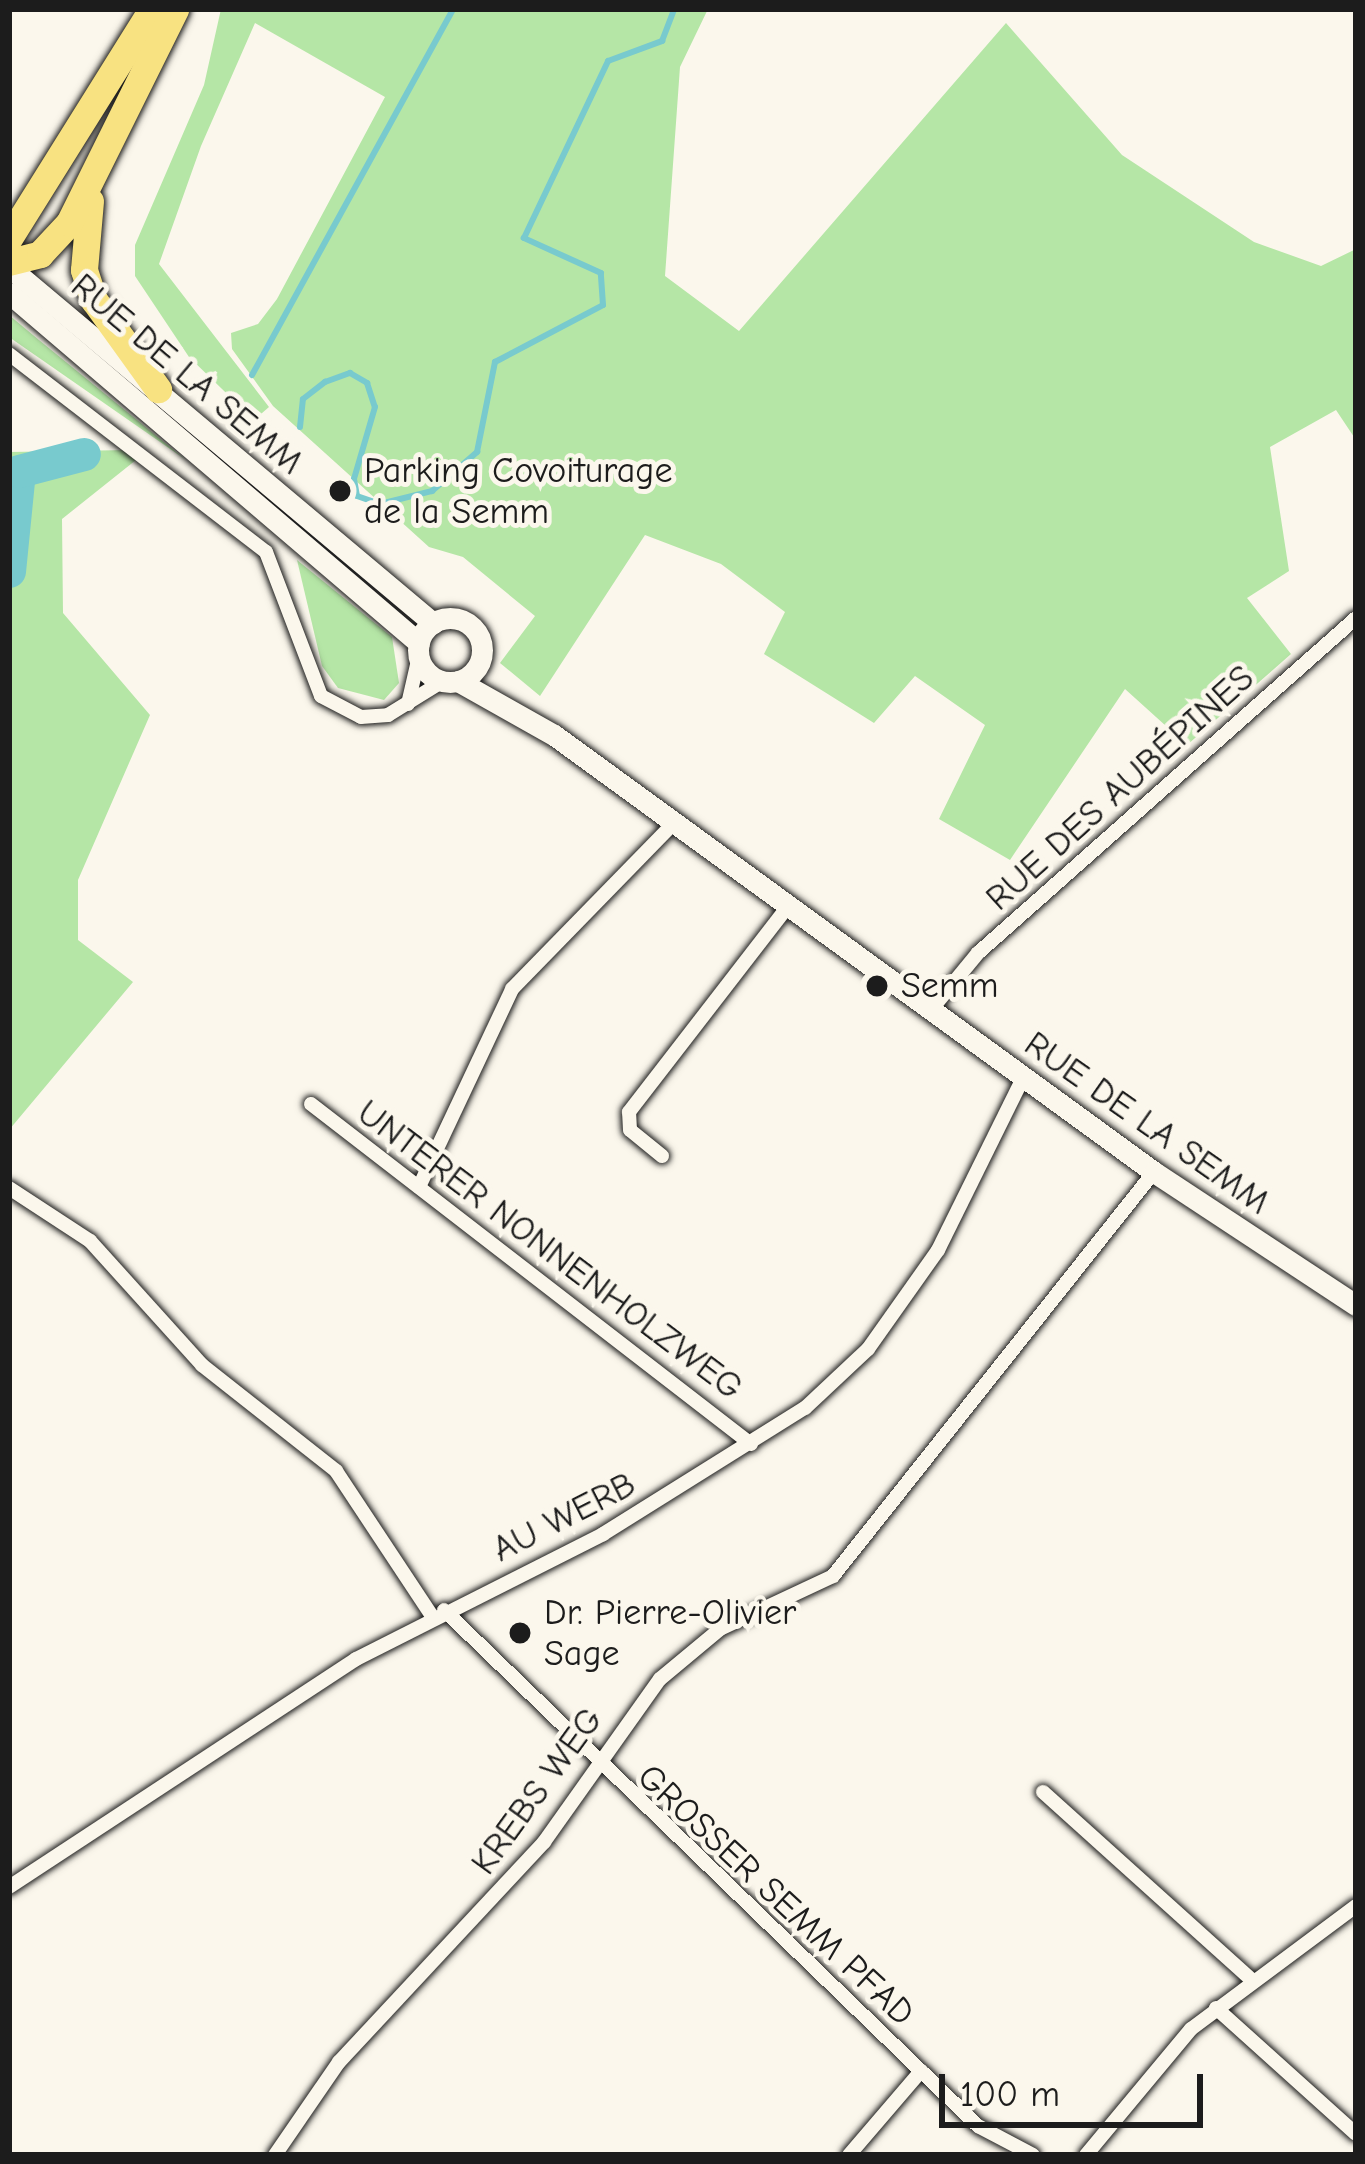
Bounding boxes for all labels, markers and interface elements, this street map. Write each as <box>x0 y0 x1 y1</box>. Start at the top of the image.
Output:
street label: RUE DE LA SEMM <box>62 264 312 484</box>
place label: Parking Covoiturage de la Semm <box>364 448 672 533</box>
marker: Parking Covoiturage de la Semm <box>327 478 353 504</box>
street label: RUE DES AUBÉPINES <box>977 656 1263 920</box>
place label: Semm <box>901 964 998 1008</box>
marker: Semm <box>864 973 890 999</box>
street label: RUE DE LA SEMM <box>1016 1022 1278 1224</box>
street label: UNTERER NONNENHOLZWEG <box>349 1091 751 1409</box>
street label: AU WERB <box>485 1463 643 1571</box>
place label: Dr. Pierre-Olivier Sage <box>544 1590 796 1675</box>
marker: Dr. Pierre-Olivier Sage <box>507 1620 533 1646</box>
street label: KREBS WEG <box>462 1699 612 1883</box>
street label: GROSSER SEMM PFAD <box>628 1755 924 2035</box>
scale bar <box>945 2050 1209 2124</box>
text: 100 m <box>960 2074 1060 2115</box>

